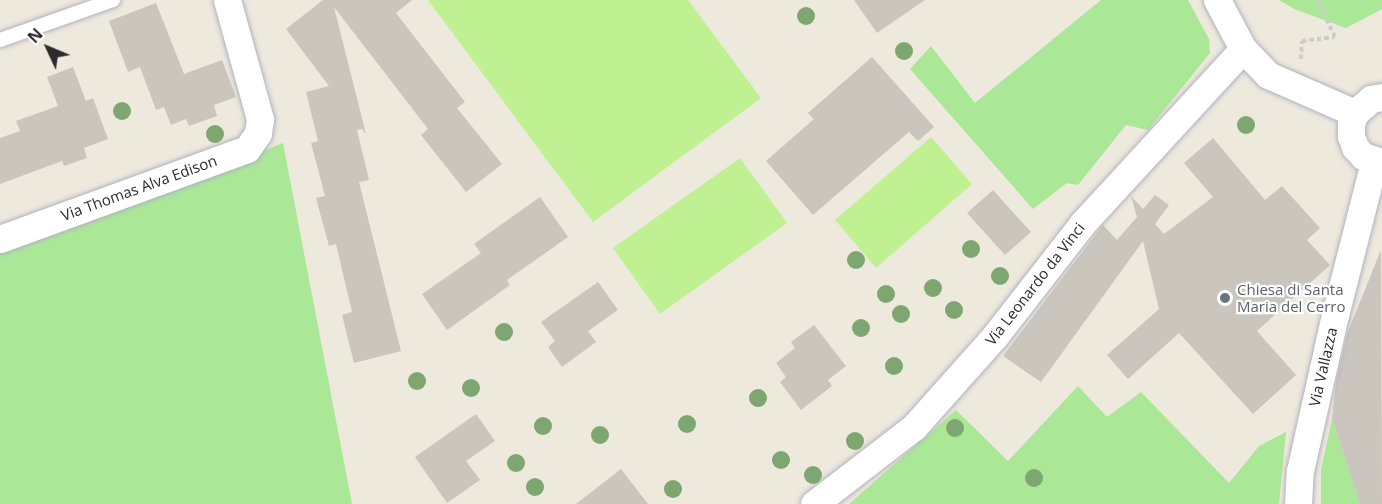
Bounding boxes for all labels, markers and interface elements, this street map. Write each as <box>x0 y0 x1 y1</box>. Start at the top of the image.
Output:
north arrow <box>18 18 78 78</box>
text: N <box>23 23 47 48</box>
street label: Via Thomas Alva Edison <box>59 151 219 225</box>
street label: Via Leonardo da Vinci <box>982 219 1088 349</box>
place label: Chiesa di Santa Maria del Cerro <box>1237 280 1345 315</box>
marker: Chiesa di Santa Maria del Cerro <box>1218 291 1232 305</box>
street label: Via Vallazza <box>1305 326 1341 408</box>

